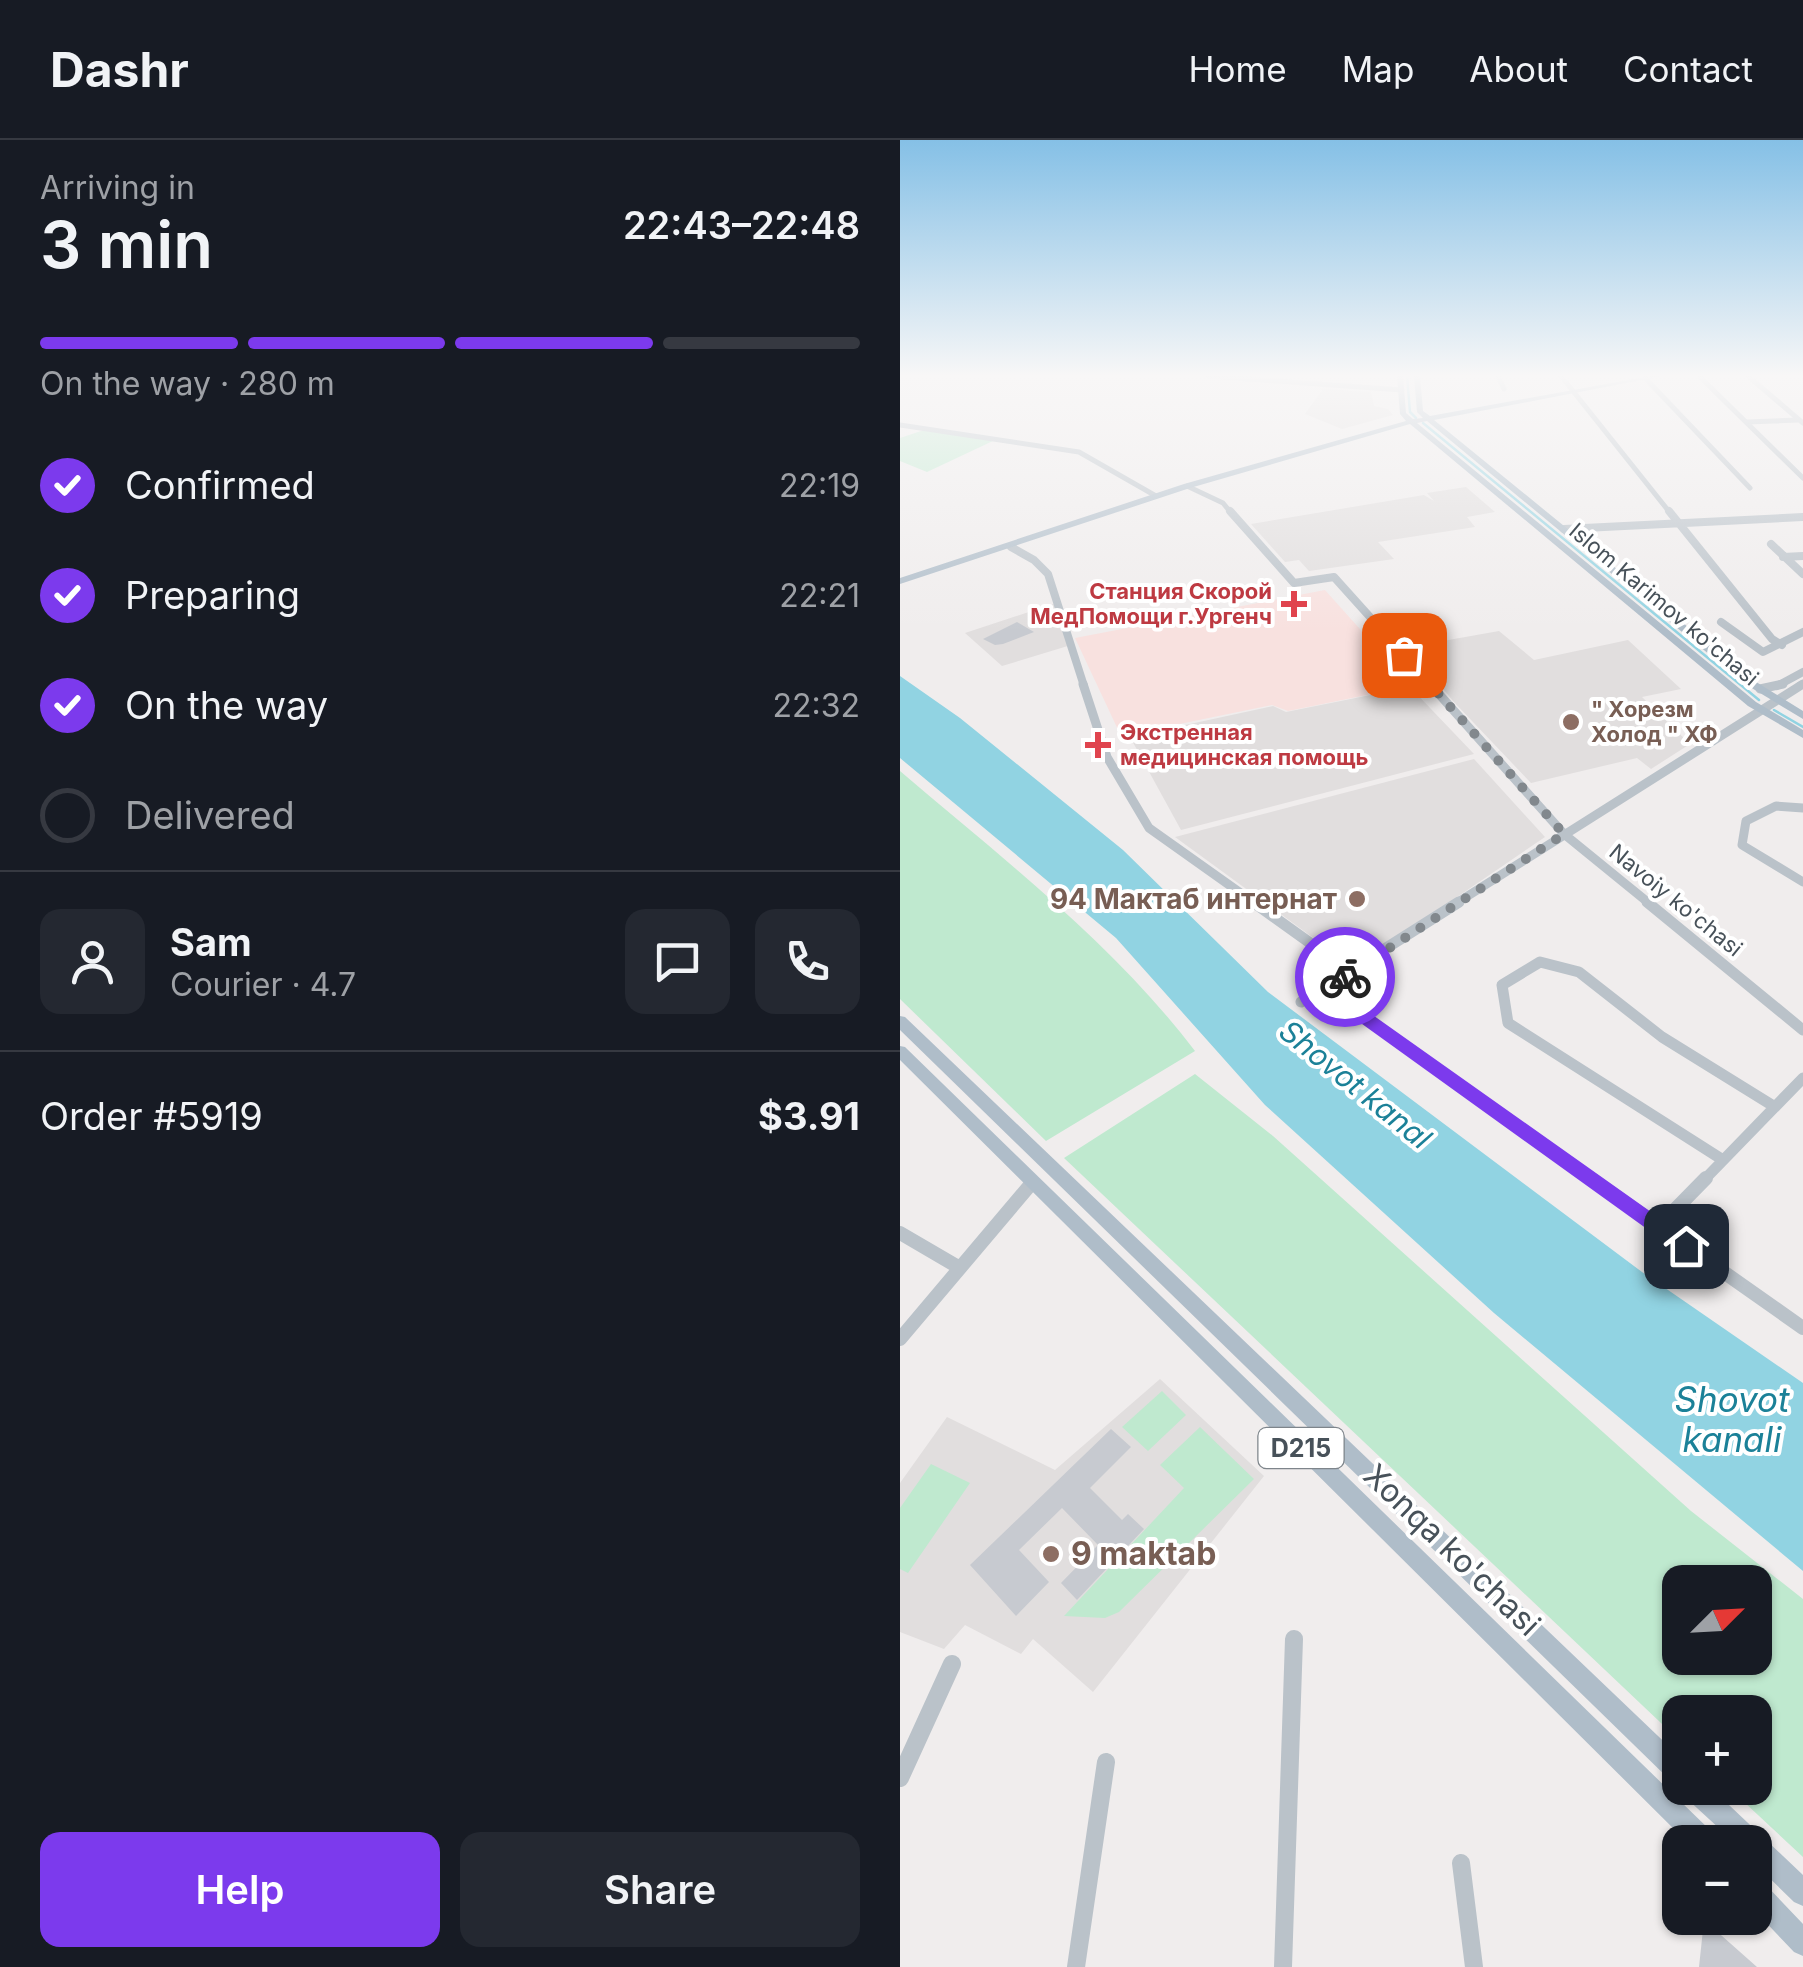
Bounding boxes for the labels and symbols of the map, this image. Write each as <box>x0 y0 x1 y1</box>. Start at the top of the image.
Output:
street label: Islom Karimov ko'chasi <box>1564 517 1764 691</box>
place label: Станция Скорой МедПомощи г.Ургенч <box>1030 578 1272 629</box>
marker: Станция Скорой МедПомощи г.Ургенч <box>1281 591 1307 617</box>
pin <box>1362 613 1447 698</box>
place label: " Хорезм Холод " ХФ <box>1591 696 1718 747</box>
marker: " Хорезм Холод " ХФ <box>1560 711 1582 733</box>
place label: Экстренная медицинская помощь <box>1120 719 1369 770</box>
marker: Экстренная медицинская помощь <box>1085 732 1111 758</box>
street label: Navoiy ko'chasi <box>1604 839 1748 961</box>
place label: 94 Мактаб интернат <box>1050 882 1337 916</box>
marker: 94 Мактаб интернат <box>1346 888 1368 910</box>
courier <box>1295 927 1395 1027</box>
water label: Shovot kanal <box>1273 1012 1439 1157</box>
pin <box>1644 1204 1729 1289</box>
water label: Shovot kanali <box>1675 1378 1790 1460</box>
road number: D215 <box>1258 1428 1344 1468</box>
street label: Xonqa ko'chasi <box>1356 1456 1549 1644</box>
place label: 9 maktab <box>1071 1534 1216 1573</box>
marker: 9 maktab <box>1040 1543 1062 1565</box>
north arrow <box>1662 1565 1772 1675</box>

